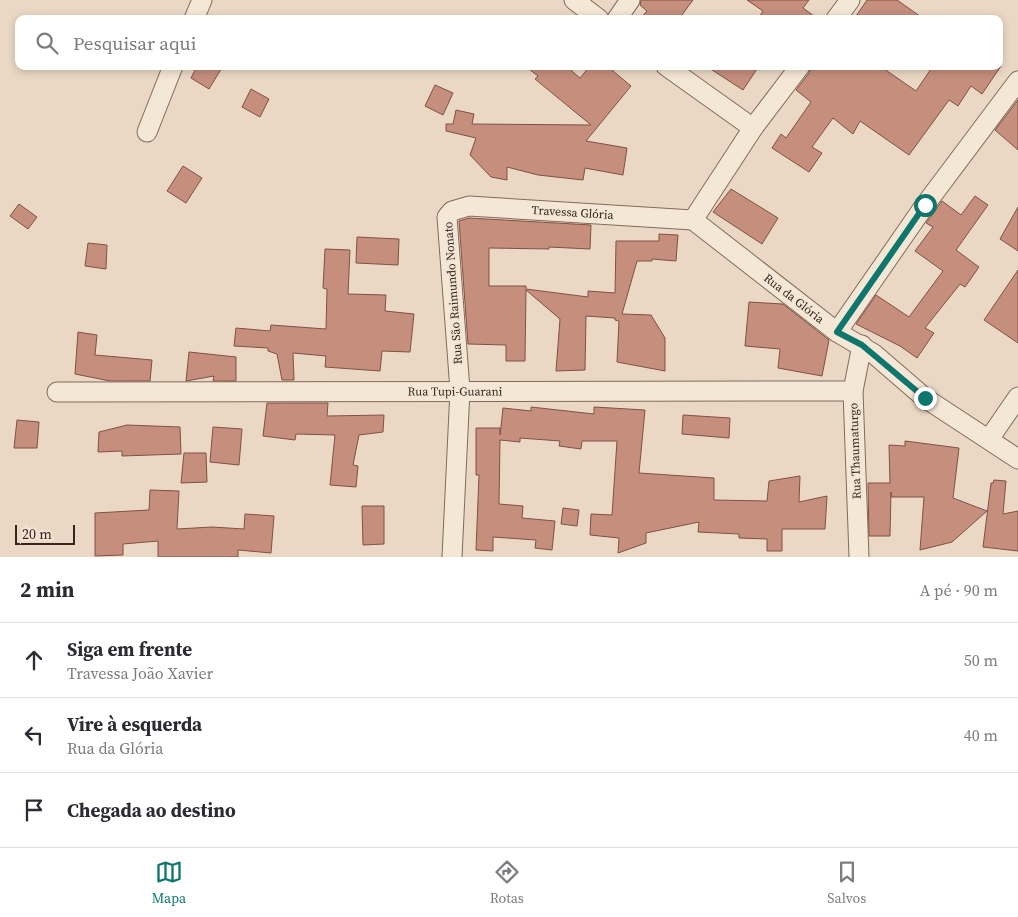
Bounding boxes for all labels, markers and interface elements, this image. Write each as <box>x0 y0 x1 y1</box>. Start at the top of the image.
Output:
search box <box>15 15 1003 70</box>
icon: search <box>33 29 61 57</box>
text: Pesquisar aqui <box>73 30 196 56</box>
route start <box>914 194 937 217</box>
street label: Travessa Glória <box>531 202 615 223</box>
street label: Rua São Raimundo Nonato <box>440 221 466 365</box>
street label: Rua da Glória <box>761 270 828 328</box>
street label: Rua Tupi-Guarani <box>408 383 503 400</box>
route end <box>914 387 937 410</box>
street label: Rua Thaumaturgo <box>845 402 865 499</box>
scale bar <box>15 522 75 545</box>
text: 20 m <box>22 524 52 544</box>
text: 2 min <box>20 575 75 604</box>
text: A pé · 90 m <box>920 579 998 601</box>
text: Siga em frente <box>67 636 192 662</box>
icon: ahead <box>20 646 48 674</box>
text: 50 m <box>964 649 998 671</box>
text: Travessa João Xavier <box>67 662 213 684</box>
text: Vire à esquerda <box>67 711 202 737</box>
icon: left <box>20 721 48 749</box>
text: 40 m <box>964 724 998 746</box>
text: Rua da Glória <box>67 737 163 759</box>
icon: arrive <box>20 796 48 824</box>
text: Chegada ao destino <box>67 797 236 823</box>
tab: Mapa <box>152 858 186 908</box>
tab: Rotas <box>490 858 524 908</box>
tab: Salvos <box>827 858 866 908</box>

